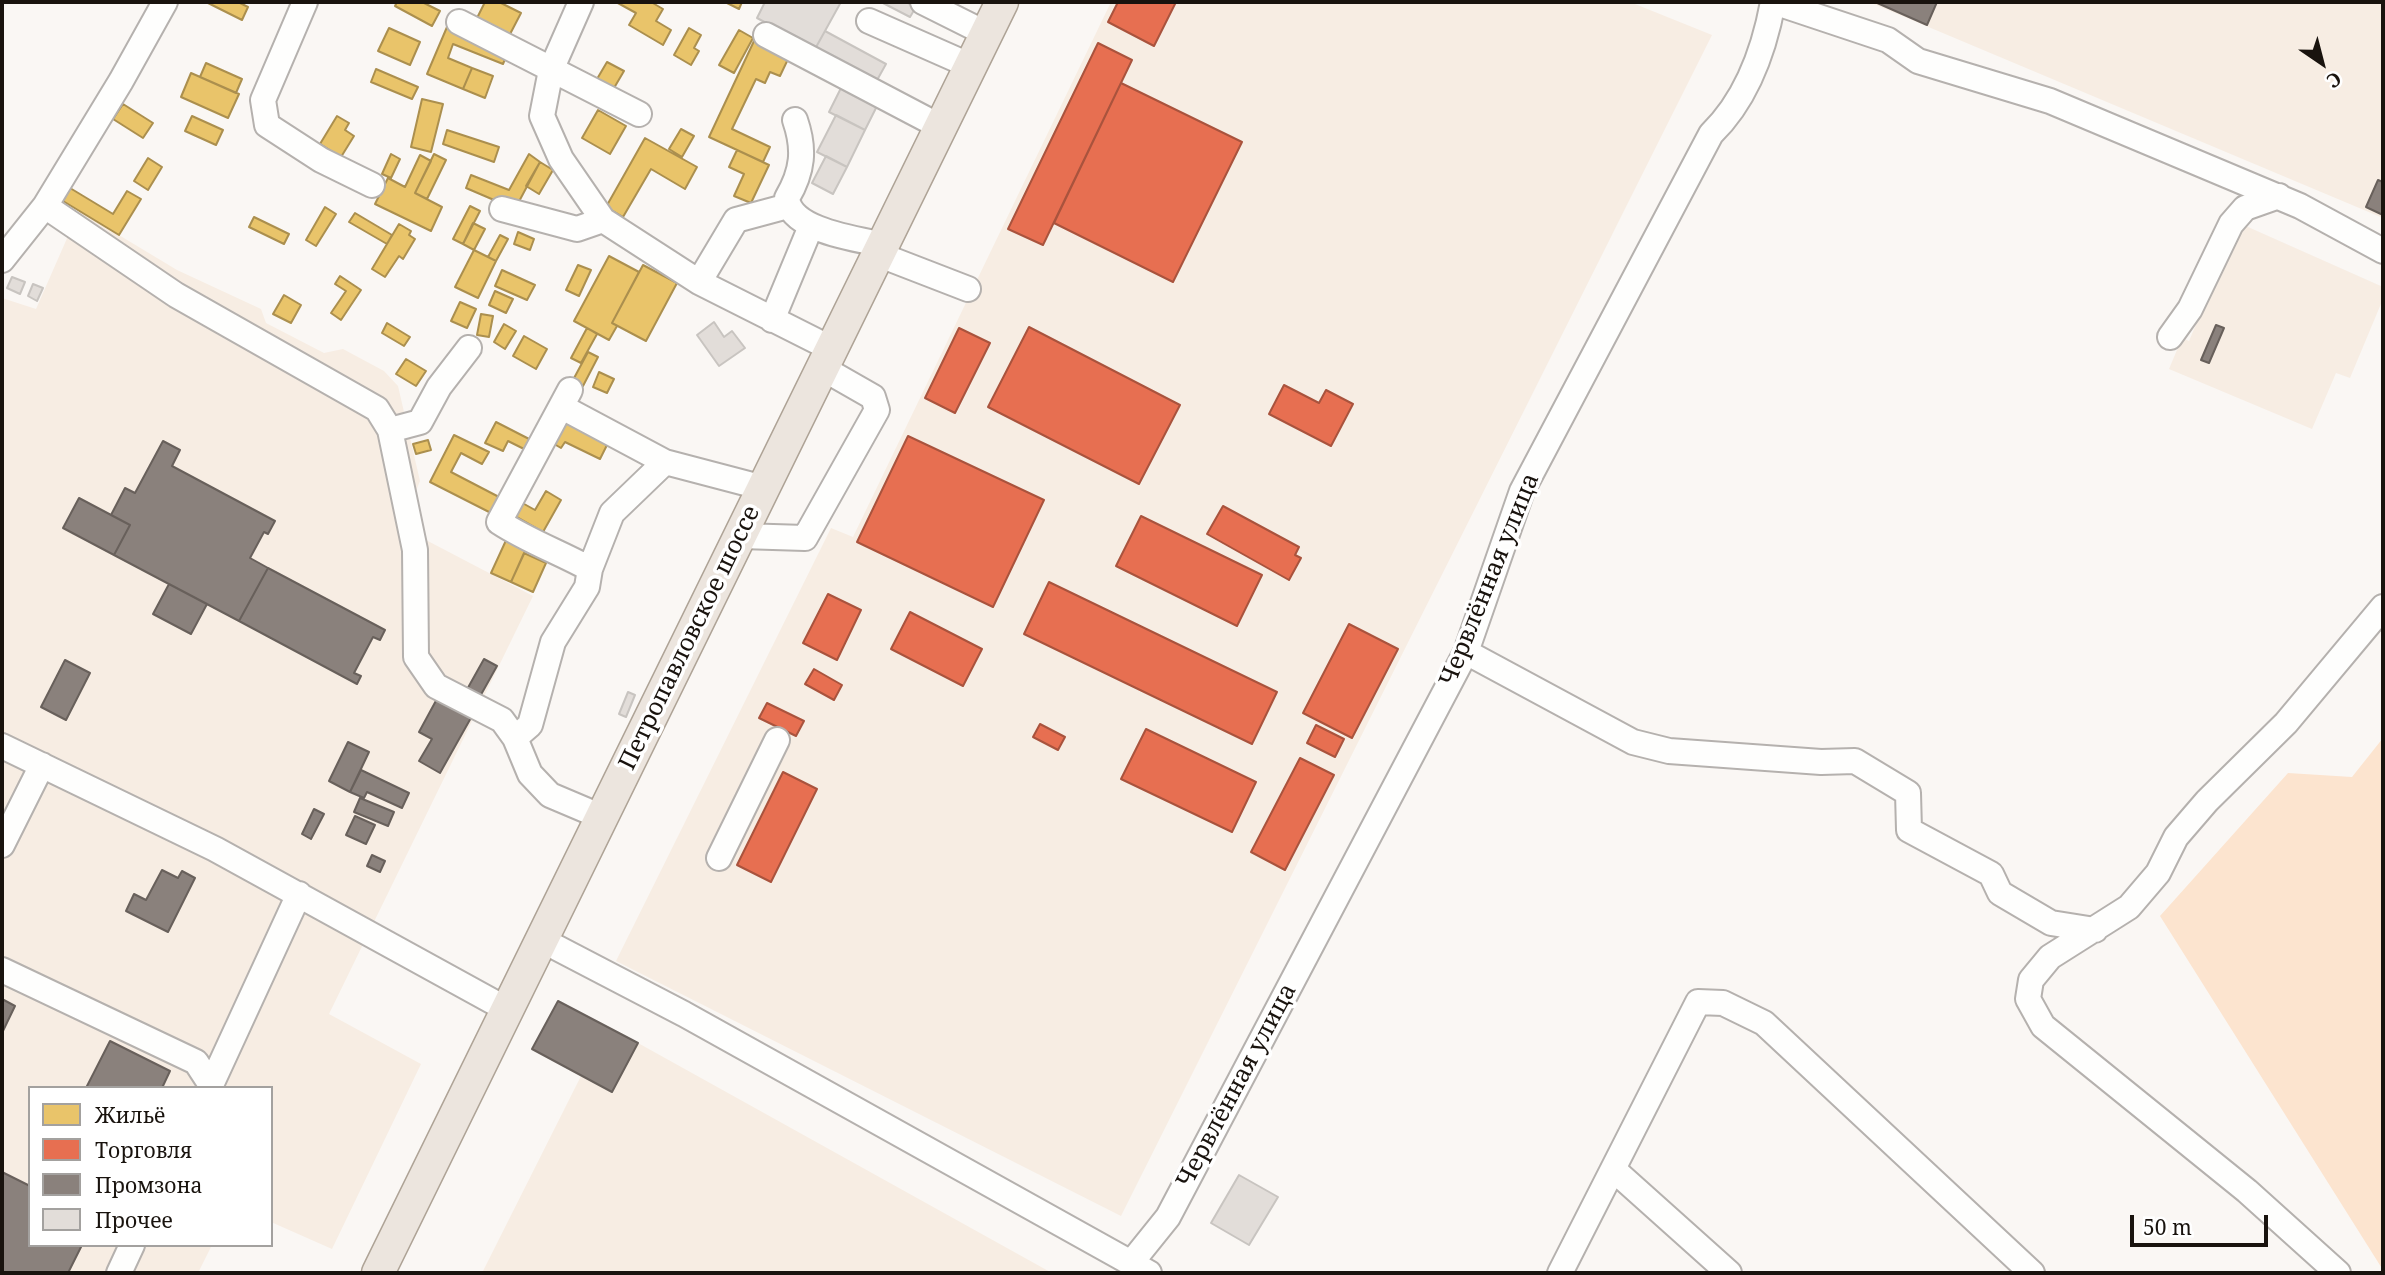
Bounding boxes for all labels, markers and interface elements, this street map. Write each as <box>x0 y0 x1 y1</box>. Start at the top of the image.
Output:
north arrow <box>2287 28 2357 98</box>
text: С <box>2321 66 2347 94</box>
street label: Червлённая улица <box>1434 469 1546 691</box>
street label: Петропавловское шоссе <box>613 501 767 775</box>
street label: Червлённая улица <box>1171 979 1303 1193</box>
legend <box>28 1086 273 1247</box>
text: Жильё <box>95 1101 165 1129</box>
text: Торговля <box>95 1136 192 1164</box>
text: Промзона <box>95 1171 203 1199</box>
scale bar <box>2133 1202 2271 1246</box>
text: Прочее <box>95 1206 173 1234</box>
text: 50 m <box>2143 1213 2192 1241</box>

